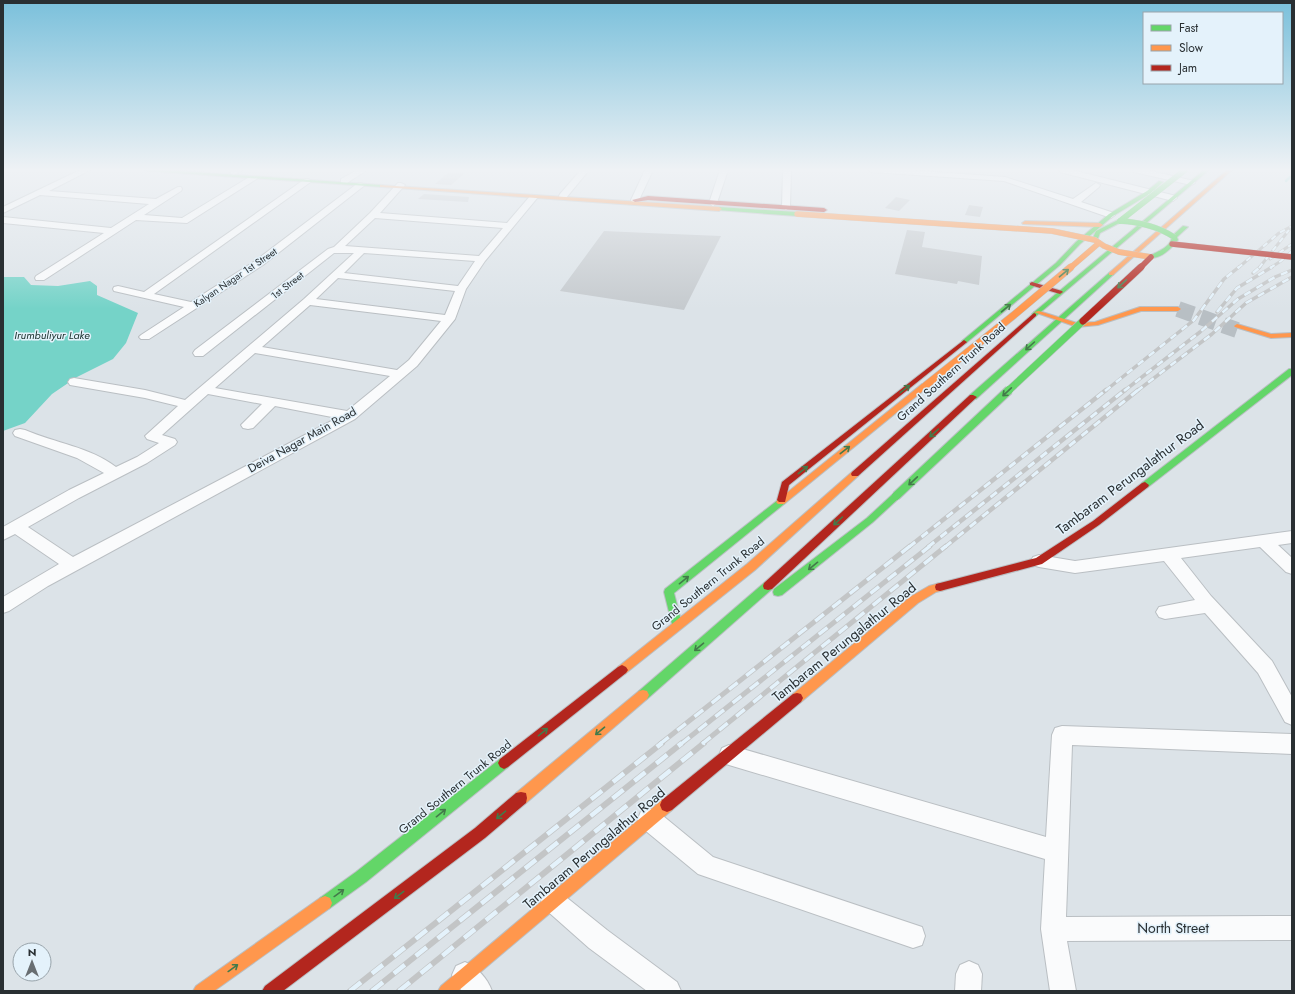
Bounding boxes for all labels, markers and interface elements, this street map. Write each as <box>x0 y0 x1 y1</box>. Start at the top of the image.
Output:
legend <box>1143 12 1283 84</box>
text: Fast <box>1179 19 1198 37</box>
text: Slow <box>1179 39 1204 57</box>
text: Jam <box>1177 59 1197 77</box>
street label: Kalyan Nagar 1st Street <box>191 244 280 311</box>
street label: 1st Street <box>268 267 307 303</box>
one-way arrow <box>1059 268 1069 277</box>
one-way arrow <box>1117 279 1128 288</box>
one-way arrow <box>1000 303 1011 312</box>
street label: Grand Southern Trunk Road <box>893 318 1009 426</box>
water label: Irumbuliyur Lake <box>14 327 90 343</box>
one-way arrow <box>1025 341 1035 350</box>
one-way arrow <box>899 385 910 393</box>
one-way arrow <box>1002 387 1012 397</box>
street label: Deiva Nagar Main Road <box>244 403 360 477</box>
street label: Tambaram Perungalathur Road <box>1052 415 1208 539</box>
one-way arrow <box>929 428 939 438</box>
one-way arrow <box>839 445 850 454</box>
one-way arrow <box>797 466 808 474</box>
one-way arrow <box>908 476 918 486</box>
one-way arrow <box>833 516 843 526</box>
street label: Grand Southern Trunk Road <box>648 533 768 635</box>
one-way arrow <box>807 561 818 570</box>
one-way arrow <box>678 576 689 584</box>
street label: Tambaram Perungalathur Road <box>768 578 920 706</box>
one-way arrow <box>694 642 704 651</box>
one-way arrow <box>595 726 605 736</box>
one-way arrow <box>538 727 549 736</box>
street label: Grand Southern Trunk Road <box>395 736 515 838</box>
street label: Tambaram Perungalathur Road <box>519 782 669 914</box>
one-way arrow <box>436 808 447 817</box>
one-way arrow <box>496 811 507 820</box>
one-way arrow <box>333 889 344 897</box>
one-way arrow <box>393 891 404 899</box>
street label: North Street <box>1137 918 1209 938</box>
north arrow <box>12 942 52 982</box>
text: N <box>28 944 36 960</box>
one-way arrow <box>228 964 239 972</box>

